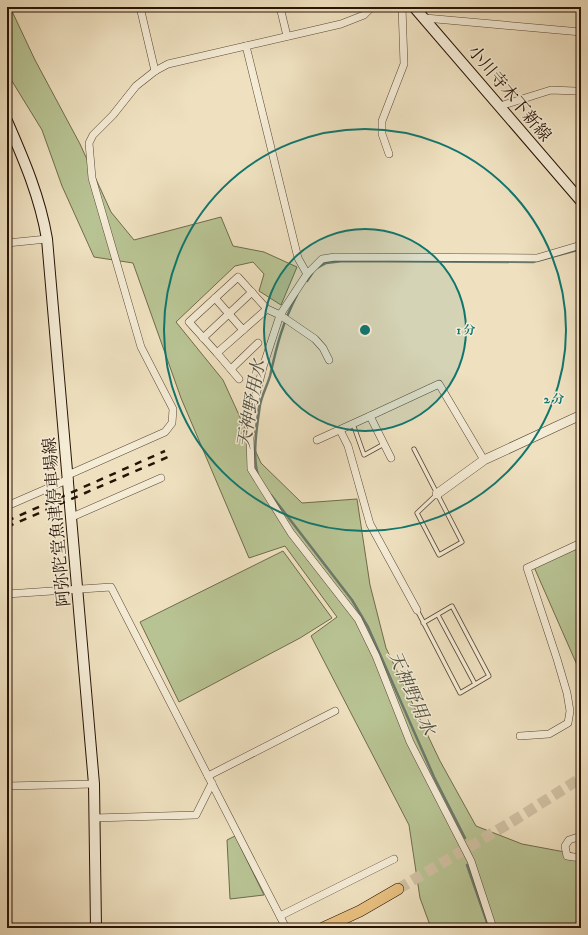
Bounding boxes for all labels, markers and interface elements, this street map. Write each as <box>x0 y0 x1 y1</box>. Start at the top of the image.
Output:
street label: 小川寺木下新線 <box>463 41 556 146</box>
centre of rings <box>358 323 372 337</box>
text: 1 分 <box>457 323 475 338</box>
water label: 天神野用水 <box>233 356 271 450</box>
text: 2 分 <box>544 392 564 407</box>
street label: 阿弥陀堂魚津停車場線 <box>39 436 75 608</box>
water label: 天神野用水 <box>383 648 440 741</box>

